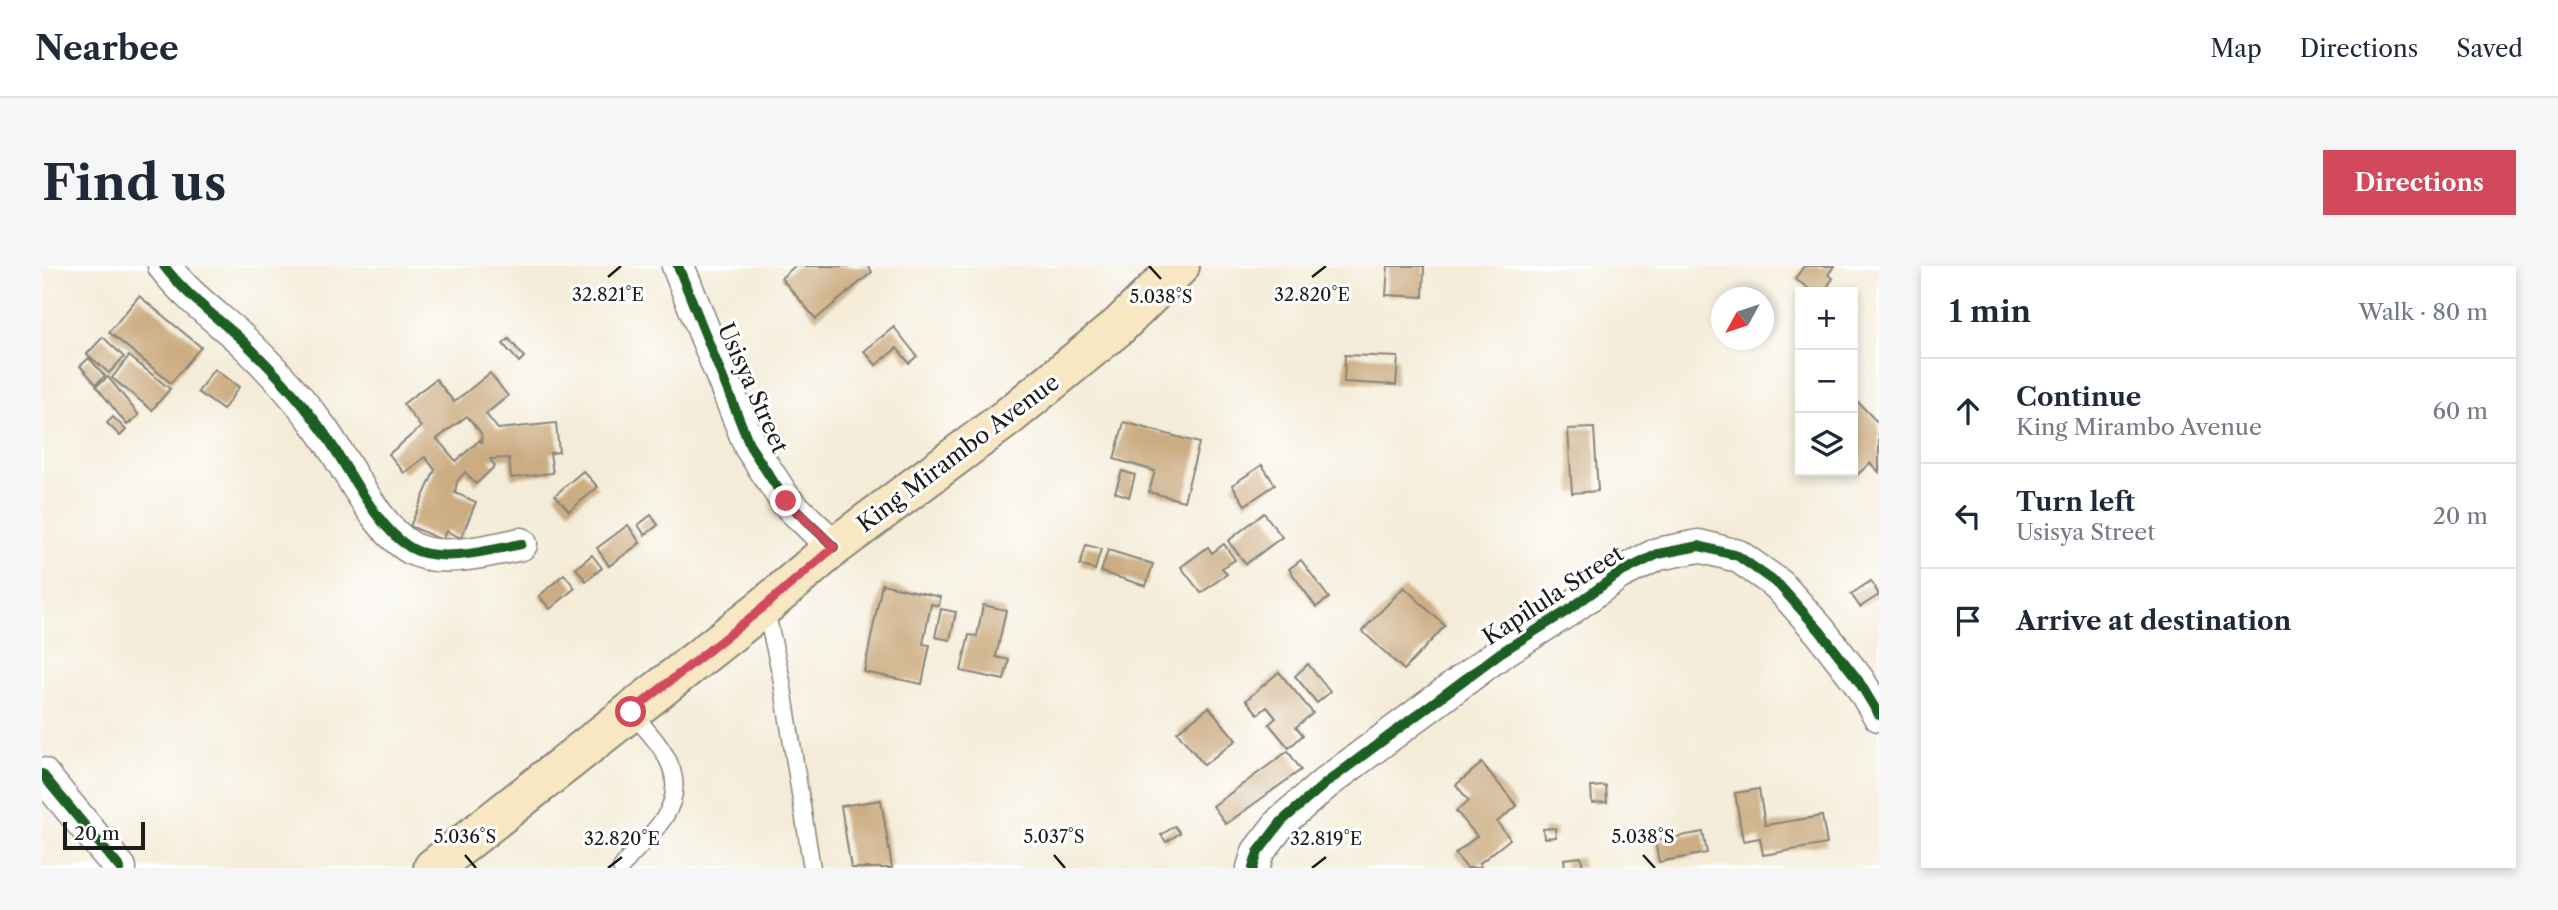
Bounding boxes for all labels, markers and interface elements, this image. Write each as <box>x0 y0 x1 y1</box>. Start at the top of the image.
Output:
text: Nearbee <box>35 28 179 69</box>
text: Map <box>2210 34 2262 63</box>
text: Directions <box>2300 34 2418 63</box>
text: Saved <box>2456 34 2523 63</box>
button: Directions <box>2323 150 2516 215</box>
text: Find us <box>42 152 226 213</box>
text: 32.821°E <box>572 284 644 306</box>
text: 32.820°E <box>1274 284 1350 306</box>
text: 5.038°S <box>1130 286 1192 308</box>
north arrow <box>1711 287 1774 350</box>
map controls <box>1795 287 1858 476</box>
button: + <box>1795 287 1858 350</box>
text: 1 min <box>1949 293 2031 330</box>
text: Walk · 80 m <box>2359 298 2488 326</box>
street label: Usisya Street <box>712 319 794 457</box>
button: − <box>1795 350 1858 413</box>
street label: King Mirambo Avenue <box>851 368 1065 538</box>
text: Continue <box>2016 381 2141 413</box>
icon: ahead <box>1949 392 1987 430</box>
text: 60 m <box>2432 397 2488 425</box>
button: layers <box>1795 413 1858 476</box>
text: King Mirambo Avenue <box>2016 413 2262 441</box>
route end <box>770 485 801 516</box>
text: Turn left <box>2016 486 2135 518</box>
icon: left <box>1949 497 1987 535</box>
text: 20 m <box>2433 502 2488 530</box>
text: Usisya Street <box>2016 518 2155 546</box>
street label: Kapilula Street <box>1477 539 1629 651</box>
icon: arrive <box>1949 602 1987 640</box>
text: Arrive at destination <box>2016 605 2291 637</box>
route start <box>615 696 646 727</box>
scale bar <box>63 819 145 851</box>
text: 20 m <box>74 822 120 845</box>
text: 5.036°S <box>434 826 496 848</box>
text: 5.037°S <box>1023 826 1085 848</box>
text: 5.038°S <box>1612 826 1674 848</box>
text: 32.820°E <box>584 828 660 850</box>
text: 32.819°E <box>1290 828 1362 850</box>

